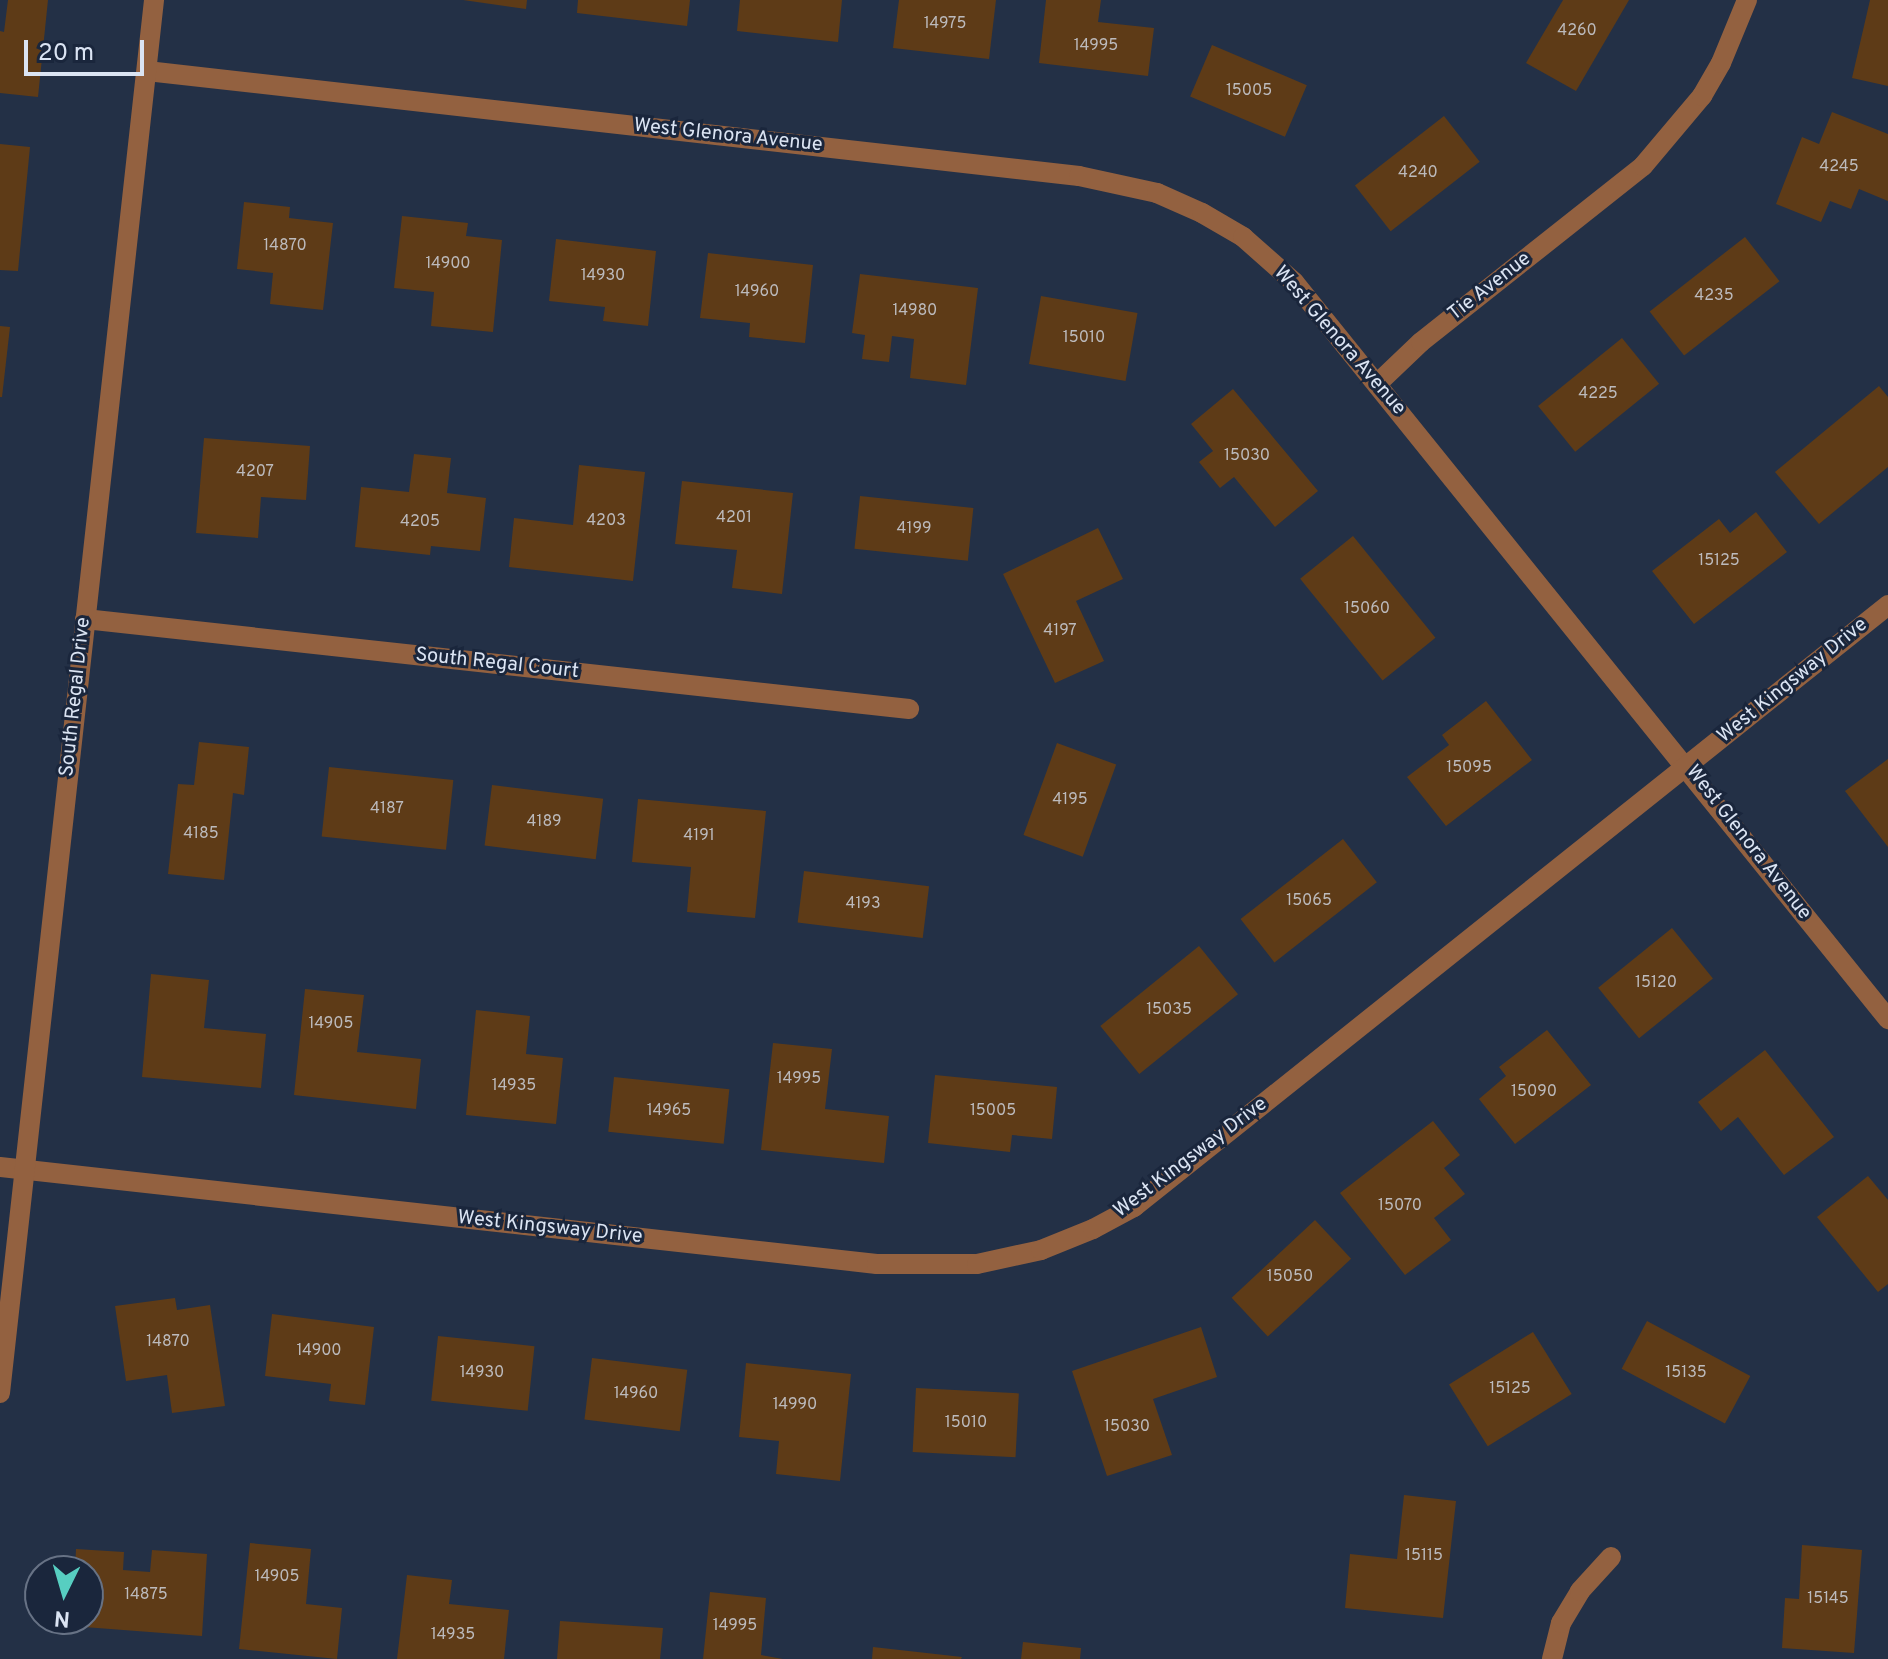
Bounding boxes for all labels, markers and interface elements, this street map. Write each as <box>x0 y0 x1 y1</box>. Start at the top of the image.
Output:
house number: 14975 <box>924 14 966 34</box>
house number: 4260 <box>1557 21 1597 41</box>
scale bar <box>28 24 148 74</box>
house number: 14995 <box>1074 36 1118 56</box>
text: 20 m <box>38 39 94 69</box>
house number: 15005 <box>1226 81 1272 101</box>
street label: West Glenora Avenue <box>632 114 824 158</box>
house number: 4245 <box>1819 157 1859 177</box>
house number: 4240 <box>1398 163 1438 183</box>
house number: 14870 <box>263 236 307 256</box>
street label: Tie Avenue <box>1444 247 1536 327</box>
house number: 14900 <box>425 254 471 274</box>
street label: West Glenora Avenue <box>1267 261 1411 421</box>
house number: 14930 <box>581 266 625 286</box>
house number: 14960 <box>735 282 779 302</box>
house number: 4235 <box>1694 286 1734 306</box>
house number: 14980 <box>893 301 937 321</box>
house number: 15010 <box>1063 328 1105 348</box>
house number: 4225 <box>1578 384 1618 404</box>
house number: 15030 <box>1224 446 1270 466</box>
house number: 4207 <box>236 462 274 482</box>
house number: 4201 <box>716 508 752 528</box>
house number: 4203 <box>586 511 626 531</box>
house number: 4205 <box>400 512 440 532</box>
house number: 4199 <box>896 519 932 539</box>
house number: 15125 <box>1698 551 1740 571</box>
house number: 15060 <box>1344 599 1390 619</box>
street label: West Kingsway Drive <box>1713 613 1873 749</box>
street label: South Regal Drive <box>56 616 96 778</box>
house number: 4197 <box>1043 621 1077 641</box>
street label: South Regal Court <box>414 643 580 685</box>
house number: 15095 <box>1446 758 1492 778</box>
street label: West Glenora Avenue <box>1680 761 1816 925</box>
house number: 4195 <box>1052 790 1088 810</box>
house number: 4187 <box>370 799 404 819</box>
house number: 4189 <box>527 812 561 832</box>
house number: 4185 <box>183 824 219 844</box>
house number: 4191 <box>683 826 715 846</box>
house number: 15065 <box>1286 891 1332 911</box>
house number: 4193 <box>845 894 881 914</box>
house number: 15120 <box>1635 973 1677 993</box>
house number: 15035 <box>1146 1000 1192 1020</box>
house number: 14905 <box>309 1014 353 1034</box>
house number: 14995 <box>777 1069 821 1089</box>
house number: 14935 <box>492 1076 536 1096</box>
house number: 15090 <box>1511 1082 1557 1102</box>
street label: West Kingsway Drive <box>1110 1092 1272 1224</box>
house number: 14965 <box>647 1101 691 1121</box>
house number: 15005 <box>970 1101 1016 1121</box>
house number: 15070 <box>1378 1196 1422 1216</box>
street label: West Kingsway Drive <box>456 1206 644 1250</box>
house number: 15050 <box>1267 1267 1313 1287</box>
house number: 14870 <box>146 1332 190 1352</box>
house number: 14900 <box>296 1341 342 1361</box>
house number: 14930 <box>460 1363 504 1383</box>
house number: 15135 <box>1665 1363 1707 1383</box>
house number: 15125 <box>1489 1379 1531 1399</box>
house number: 14960 <box>614 1384 658 1404</box>
house number: 14990 <box>773 1395 817 1415</box>
house number: 15010 <box>945 1413 987 1433</box>
house number: 15030 <box>1104 1417 1150 1437</box>
house number: 15115 <box>1405 1546 1443 1566</box>
north arrow <box>24 1555 104 1635</box>
house number: 14905 <box>255 1567 299 1587</box>
house number: 14875 <box>124 1585 168 1605</box>
house number: 15145 <box>1807 1589 1849 1609</box>
text: N <box>53 1603 71 1632</box>
house number: 14995 <box>713 1616 757 1636</box>
house number: 14935 <box>431 1625 475 1645</box>

